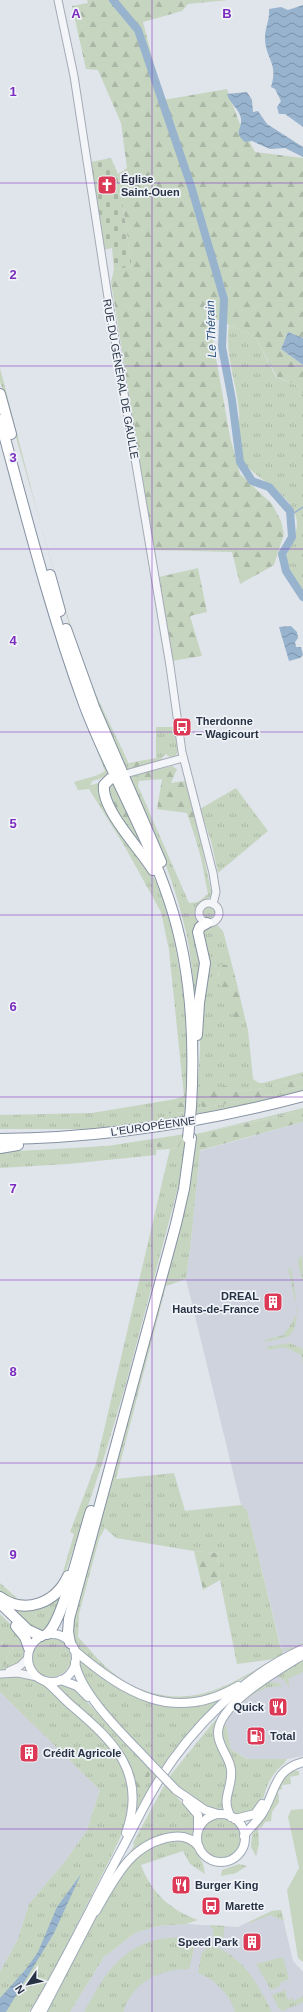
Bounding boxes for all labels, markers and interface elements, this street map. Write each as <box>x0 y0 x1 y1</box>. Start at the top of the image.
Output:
text: A <box>71 6 81 21</box>
text: B <box>222 6 232 21</box>
text: 1 <box>9 84 17 99</box>
place label: Église Saint-Ouen <box>121 173 180 198</box>
church icon: Église Saint-Ouen <box>96 174 118 196</box>
text: 2 <box>9 267 17 282</box>
street label: RUE DU GÉNÉRAL DE GAULLE <box>101 298 141 460</box>
water label: Le Thérain <box>203 300 219 358</box>
text: 3 <box>9 450 17 465</box>
text: 4 <box>9 633 17 648</box>
place label: Therdonne – Wagicourt <box>196 715 259 740</box>
bus stop icon: Therdonne – Wagicourt <box>171 716 193 738</box>
text: 5 <box>9 816 17 831</box>
text: 6 <box>9 999 17 1014</box>
street label: L'EUROPÉENNE <box>110 1114 196 1138</box>
text: 7 <box>9 1181 17 1196</box>
place label: DREAL Hauts-de-France <box>172 1290 259 1315</box>
building icon: DREAL Hauts-de-France <box>262 1291 284 1313</box>
text: 8 <box>9 1364 17 1379</box>
text: 9 <box>9 1547 17 1562</box>
restaurant icon: Quick <box>267 1696 289 1718</box>
place label: Quick <box>233 1701 265 1713</box>
fuel station icon: Total <box>245 1725 267 1747</box>
place label: Total <box>270 1730 295 1742</box>
building icon: Crédit Agricole <box>18 1742 40 1764</box>
place label: Crédit Agricole <box>43 1747 121 1759</box>
restaurant icon: Burger King <box>170 1874 192 1896</box>
place label: Burger King <box>195 1879 259 1891</box>
bus stop icon: Marette <box>200 1895 222 1917</box>
place label: Marette <box>225 1900 264 1912</box>
building icon: Speed Park <box>241 1931 263 1953</box>
place label: Speed Park <box>178 1936 239 1948</box>
north arrow <box>8 1964 48 2004</box>
text: N <box>12 1983 27 1996</box>

